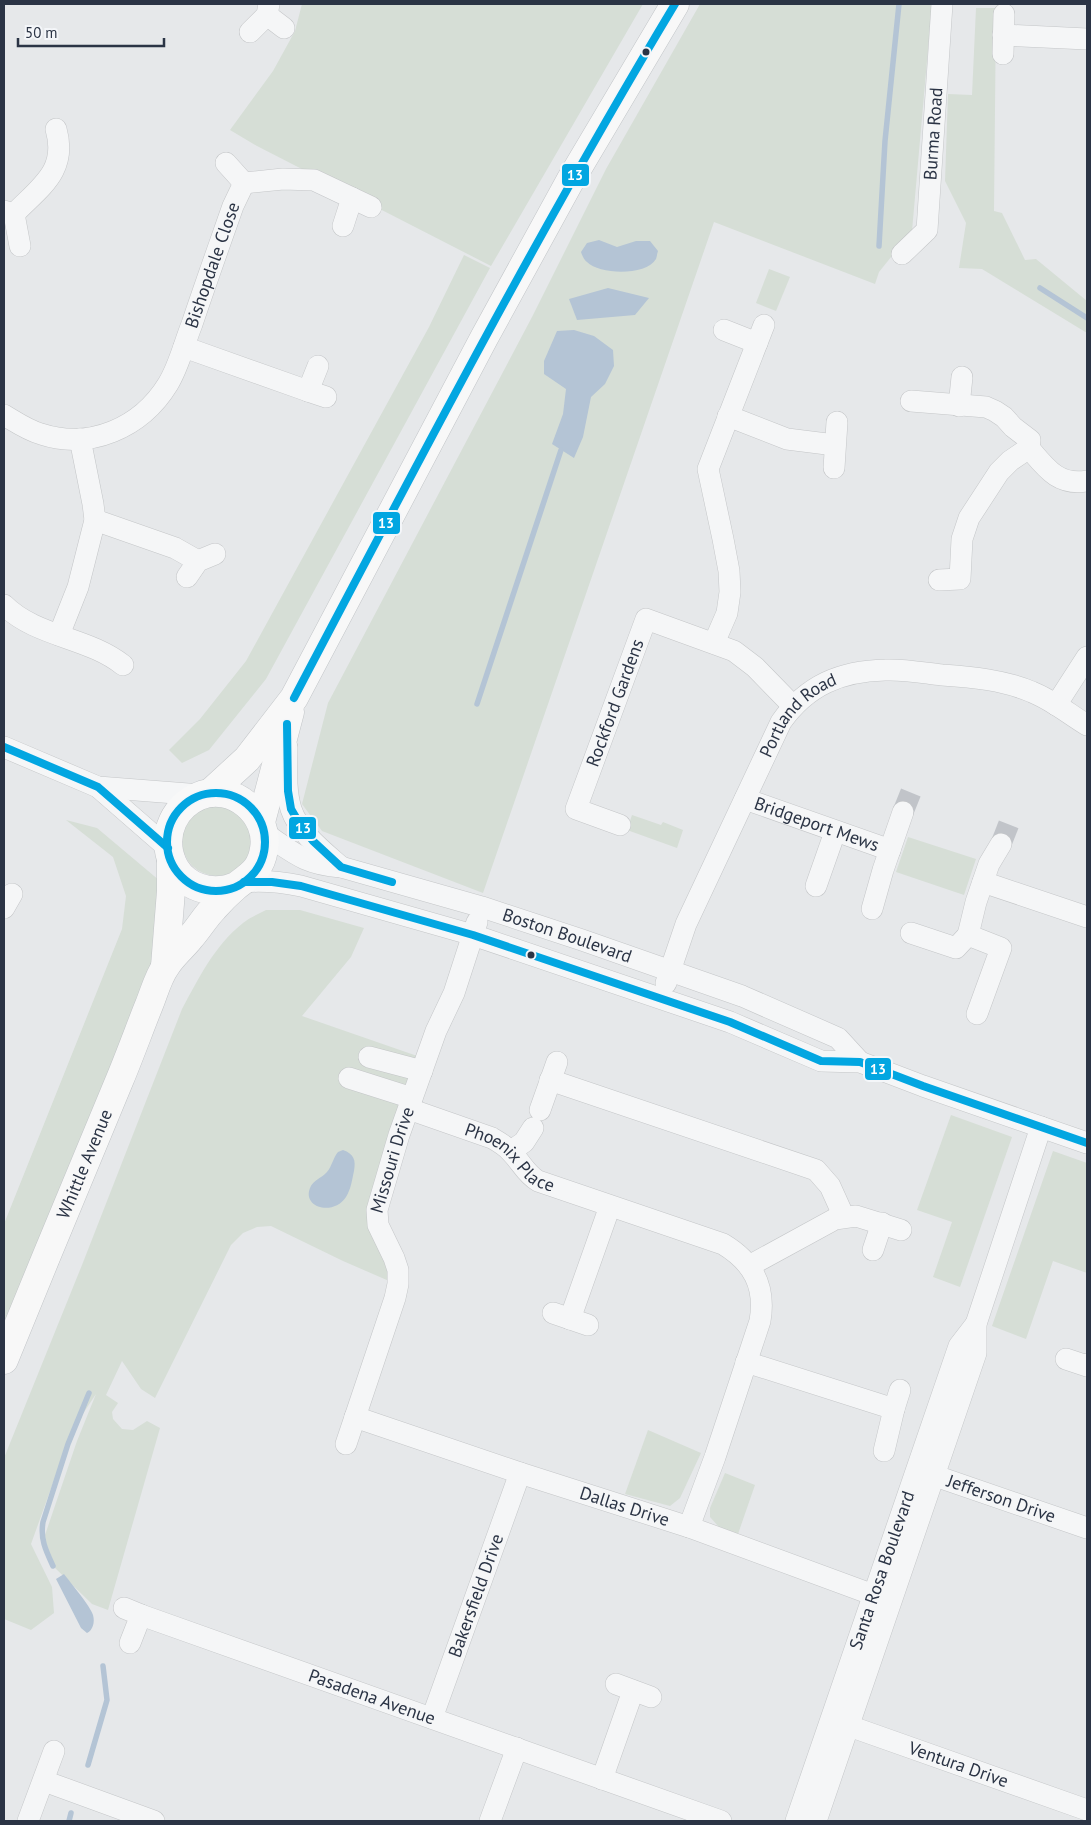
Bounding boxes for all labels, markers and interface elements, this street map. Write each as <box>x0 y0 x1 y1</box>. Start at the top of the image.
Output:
scale bar <box>18 15 164 47</box>
text: 50 m <box>25 23 58 42</box>
unlabelled marker <box>641 47 651 57</box>
street label: Burma Road <box>918 87 947 181</box>
line badge: 13 <box>561 163 590 187</box>
text: 13 <box>567 166 583 184</box>
street label: Bishopdale Close <box>179 199 244 331</box>
line badge: 13 <box>372 511 401 535</box>
text: 13 <box>378 514 394 532</box>
street label: Rockford Gardens <box>581 636 649 770</box>
street label: Portland Road <box>754 667 840 761</box>
street label: Bridgeport Mews <box>751 791 882 856</box>
line badge: 13 <box>288 816 317 840</box>
text: 13 <box>295 819 311 837</box>
street label: Boston Boulevard <box>500 903 635 968</box>
unlabelled marker <box>526 950 536 960</box>
line badge: 13 <box>864 1057 892 1081</box>
text: 13 <box>870 1060 886 1078</box>
street label: Missouri Drive <box>365 1104 419 1216</box>
street label: Whittle Avenue <box>51 1106 117 1222</box>
street label: Phoenix Place <box>462 1117 558 1197</box>
street label: Jefferson Drive <box>943 1469 1059 1527</box>
street label: Dallas Drive <box>577 1481 672 1531</box>
street label: Santa Rosa Boulevard <box>844 1488 919 1653</box>
street label: Bakersfield Drive <box>443 1531 508 1660</box>
street label: Pasadena Avenue <box>306 1663 439 1730</box>
street label: Ventura Drive <box>905 1736 1012 1792</box>

